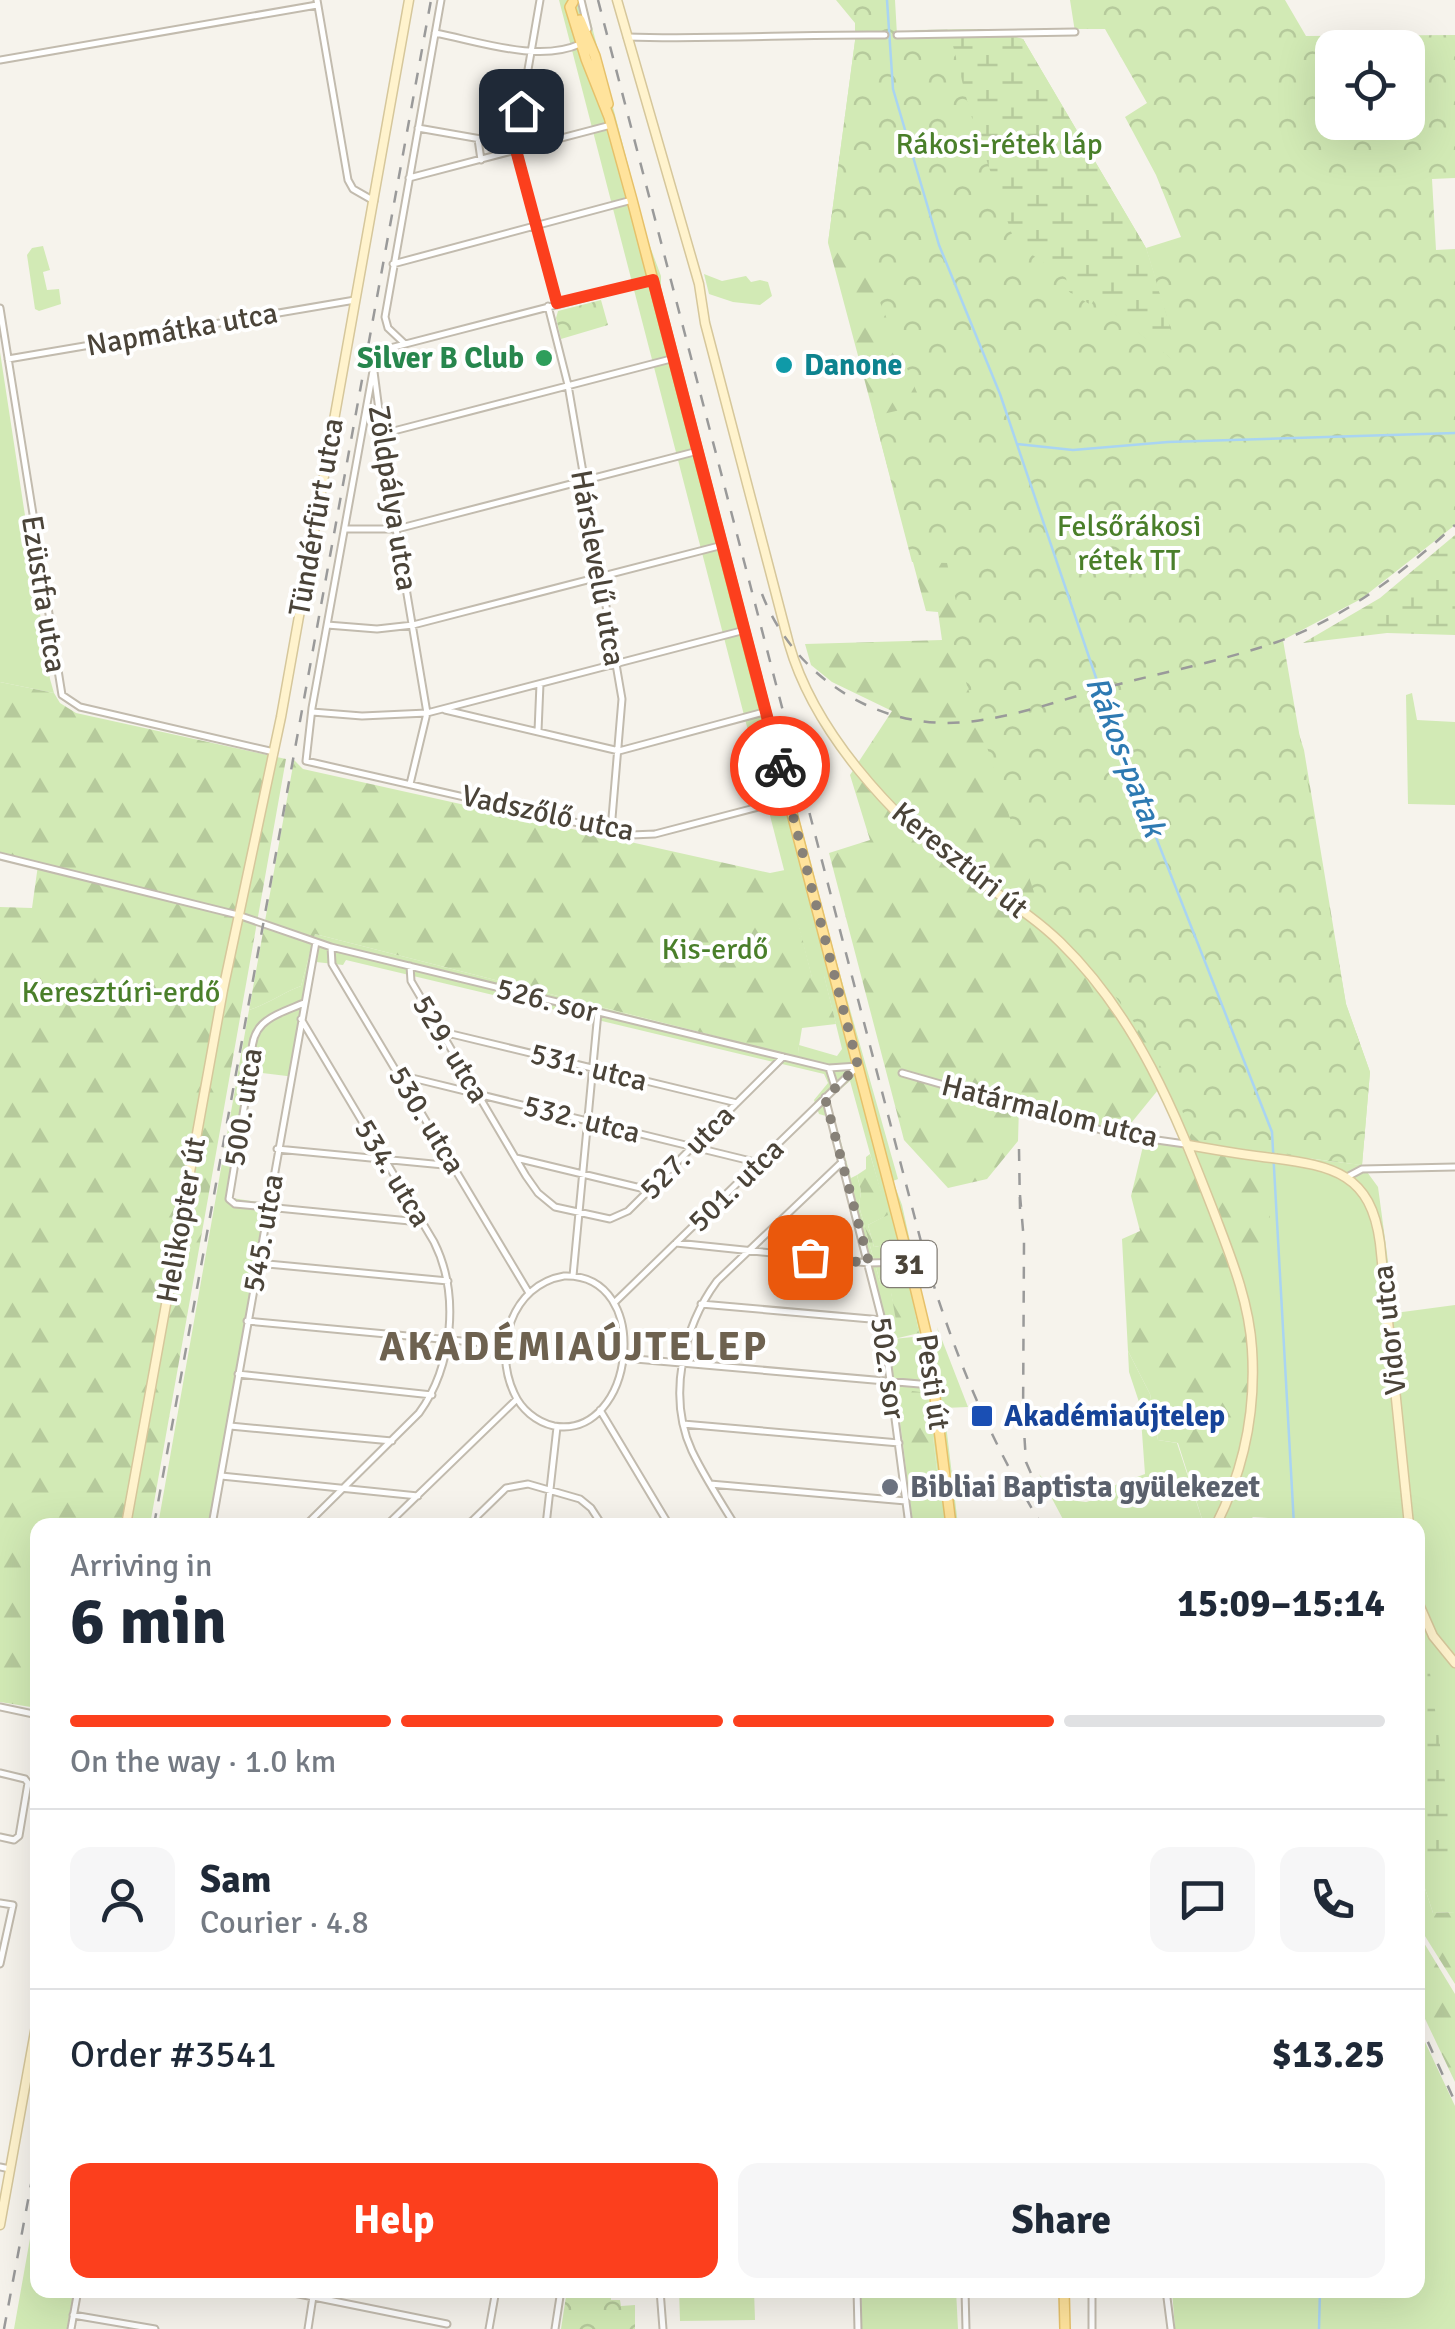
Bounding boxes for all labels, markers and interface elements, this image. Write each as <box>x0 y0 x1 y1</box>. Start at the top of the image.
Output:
map controls <box>1315 30 1425 140</box>
button: locate <box>1315 30 1425 140</box>
pin <box>479 69 564 154</box>
icon: home <box>494 84 549 139</box>
park label: Rákosi-rétek láp <box>895 126 1103 163</box>
street label: Napmátka utca <box>84 294 281 365</box>
place label: Silver B Club <box>357 340 524 377</box>
marker: Silver B Club <box>533 347 555 369</box>
place label: Danone <box>804 347 902 384</box>
marker: Danone <box>773 354 795 376</box>
street label: Zöldpálya utca <box>360 403 425 593</box>
street label: Tündérfürt utca <box>281 415 352 619</box>
street label: Hárslevelű utca <box>562 467 633 669</box>
park label: Felsőrákosi rétek TT <box>1057 508 1201 579</box>
street label: Ezüstfa utca <box>13 513 74 675</box>
water label: Rákos-patak <box>1077 670 1175 845</box>
courier <box>730 716 830 816</box>
icon: bike <box>753 739 808 794</box>
street label: Vadszőlő utca <box>458 777 638 850</box>
street label: Keresztúri út <box>884 794 1035 927</box>
park label: Kis-erdő <box>662 931 768 968</box>
street label: 526. sor <box>493 970 601 1031</box>
park label: Keresztúri-erdő <box>22 974 220 1011</box>
street label: 529. utca <box>404 989 497 1110</box>
street label: 531. utca <box>527 1035 651 1100</box>
street label: 500. utca <box>216 1045 271 1169</box>
street label: 530. utca <box>380 1060 473 1181</box>
street label: Határmalom utca <box>938 1067 1162 1156</box>
street label: 532. utca <box>520 1087 644 1152</box>
street label: 527. utca <box>632 1097 743 1208</box>
street label: 534. utca <box>346 1113 439 1234</box>
street label: 501. utca <box>681 1131 792 1240</box>
street label: Helikopter út <box>149 1134 214 1306</box>
street label: 545. utca <box>235 1171 292 1295</box>
pin <box>768 1215 853 1300</box>
icon: bag <box>783 1230 838 1285</box>
road number: 31 <box>882 1241 936 1287</box>
street label: Vidor utca <box>1364 1263 1415 1397</box>
street label: 502. sor <box>862 1315 913 1422</box>
district label: AKADÉMIAÚJTELEP <box>379 1321 769 1372</box>
street label: Pesti út <box>907 1332 958 1433</box>
place label: Akadémiaújtelep <box>1004 1398 1225 1435</box>
marker: Akadémiaújtelep <box>969 1403 995 1429</box>
place label: Bibliai Baptista gyülekezet <box>910 1469 1260 1506</box>
marker: Bibliai Baptista gyülekezet <box>879 1476 901 1498</box>
text: Arriving in <box>70 1546 212 1585</box>
text: 15:09–15:14 <box>1177 1580 1385 1627</box>
text: 6 min <box>70 1582 227 1662</box>
text: On the way · 1.0 km <box>70 1742 336 1781</box>
button: person <box>70 1847 175 1952</box>
button: chat <box>1150 1847 1255 1952</box>
button: phone <box>1280 1847 1385 1952</box>
text: Sam <box>200 1856 271 1903</box>
text: Courier · 4.8 <box>200 1903 369 1942</box>
text: Order #3541 <box>70 2031 277 2078</box>
text: $13.25 <box>1272 2031 1385 2078</box>
button: Help <box>70 2163 718 2278</box>
button: Share <box>738 2163 1385 2278</box>

